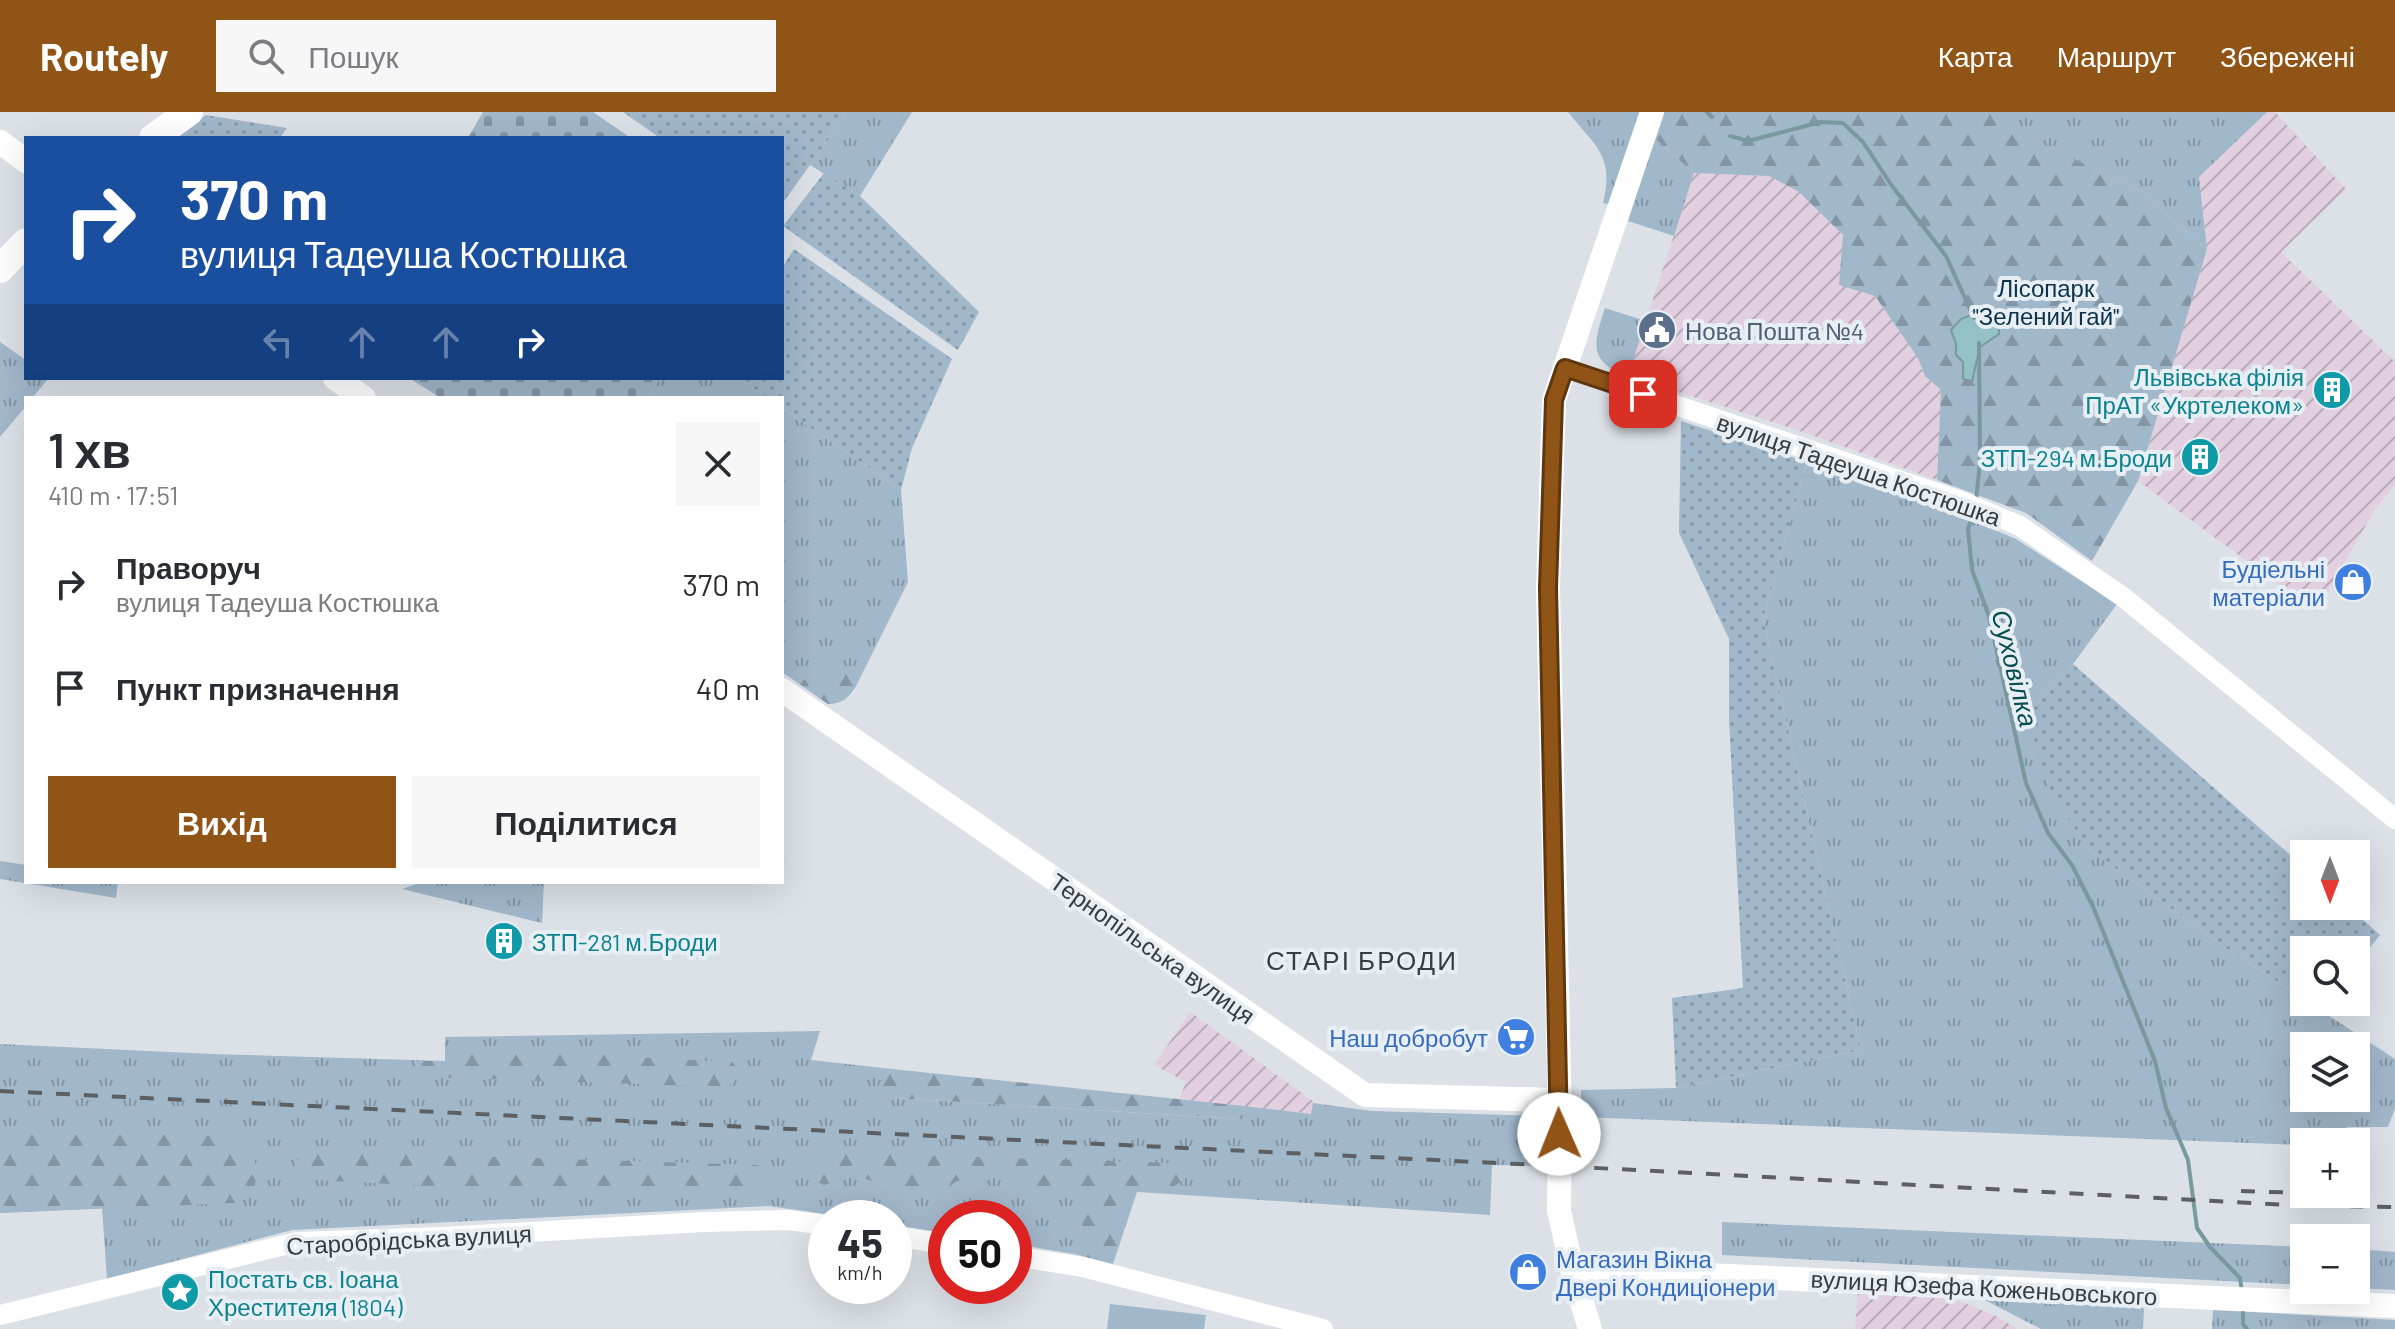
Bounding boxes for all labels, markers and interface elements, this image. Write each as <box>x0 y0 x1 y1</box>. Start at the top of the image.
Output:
search box <box>216 20 776 92</box>
text: Routely <box>40 33 168 79</box>
icon: search <box>244 34 288 78</box>
text: Пошук <box>308 38 399 74</box>
text: Карта <box>1938 39 2013 73</box>
text: Маршрут <box>2057 39 2176 73</box>
text: Збережені <box>2220 39 2355 73</box>
text: 370 m <box>180 164 328 231</box>
icon: right <box>48 168 152 272</box>
text: вулиця Тадеуша Костюшка <box>180 232 627 275</box>
park label: Лісопарк "Зелений гай" <box>1973 273 2119 330</box>
public building icon: Нова Пошта №4 <box>1636 309 1678 351</box>
place label: Нова Пошта №4 <box>1685 316 1864 345</box>
icon: left <box>256 320 300 364</box>
icon: ahead <box>340 320 384 364</box>
icon: ahead <box>424 320 468 364</box>
icon: right <box>508 320 552 364</box>
pin <box>1609 360 1677 428</box>
place label: Львівська філія ПрАТ «Укртелеком» <box>2085 362 2304 419</box>
building icon: Львівська філія ПрАТ «Укртелеком» <box>2311 369 2353 411</box>
icon: arrive <box>1621 372 1665 416</box>
street label: вулиця Тадеуша Костюшка <box>1713 407 2005 531</box>
text: 1 хв <box>48 420 131 478</box>
button: close <box>676 422 760 506</box>
building icon: ЗТП-294 м.Броди <box>2179 436 2221 478</box>
place label: ЗТП-294 м.Броди <box>1981 443 2172 472</box>
text: 410 m · 17:51 <box>48 479 178 510</box>
text: Праворуч <box>116 549 261 585</box>
place label: Будіельні матеріали <box>2212 554 2325 611</box>
shop icon: Будіельні матеріали <box>2332 561 2374 603</box>
icon: right <box>48 562 92 606</box>
text: 370 m <box>683 566 760 602</box>
text: вулиця Тадеуша Костюшка <box>116 586 439 617</box>
water label: Суховілка <box>1987 606 2045 730</box>
icon: arrive <box>48 666 92 710</box>
text: Пункт призначення <box>116 670 400 706</box>
text: 40 m <box>696 670 760 706</box>
button: Вихід <box>48 776 396 868</box>
button: Поділитися <box>412 776 760 868</box>
north arrow <box>2290 840 2370 920</box>
map controls <box>2290 840 2370 1304</box>
street label: Тернопільська вулиця <box>1045 866 1261 1030</box>
building icon: ЗТП-281 м.Броди <box>483 920 525 962</box>
place label: ЗТП-281 м.Броди <box>532 927 718 956</box>
button: search <box>2290 936 2370 1016</box>
district label: СТАРІ БРОДИ <box>1266 944 1458 975</box>
supermarket icon: Наш добробут <box>1495 1016 1537 1058</box>
place label: Наш добробут <box>1329 1023 1488 1052</box>
button: layers <box>2290 1032 2370 1112</box>
position arrow <box>1517 1092 1601 1176</box>
button: + <box>2290 1128 2370 1208</box>
speed limit sign: 50 <box>928 1200 1032 1304</box>
street label: Старобрідська вулиця <box>285 1218 533 1260</box>
text: 45 <box>837 1218 883 1266</box>
button: − <box>2290 1224 2370 1304</box>
place label: Магазин Вікна Двері Кондиціонери <box>1556 1244 1775 1301</box>
shop icon: Магазин Вікна Двері Кондиціонери <box>1507 1251 1549 1293</box>
text: km/h <box>837 1260 883 1284</box>
street label: вулиця Юзефа Коженьовського <box>1810 1263 2158 1311</box>
place label: Постать св. Іоана Хрестителя (1804) <box>208 1264 403 1321</box>
place icon: Постать св. Іоана Хрестителя (1804) <box>159 1271 201 1313</box>

